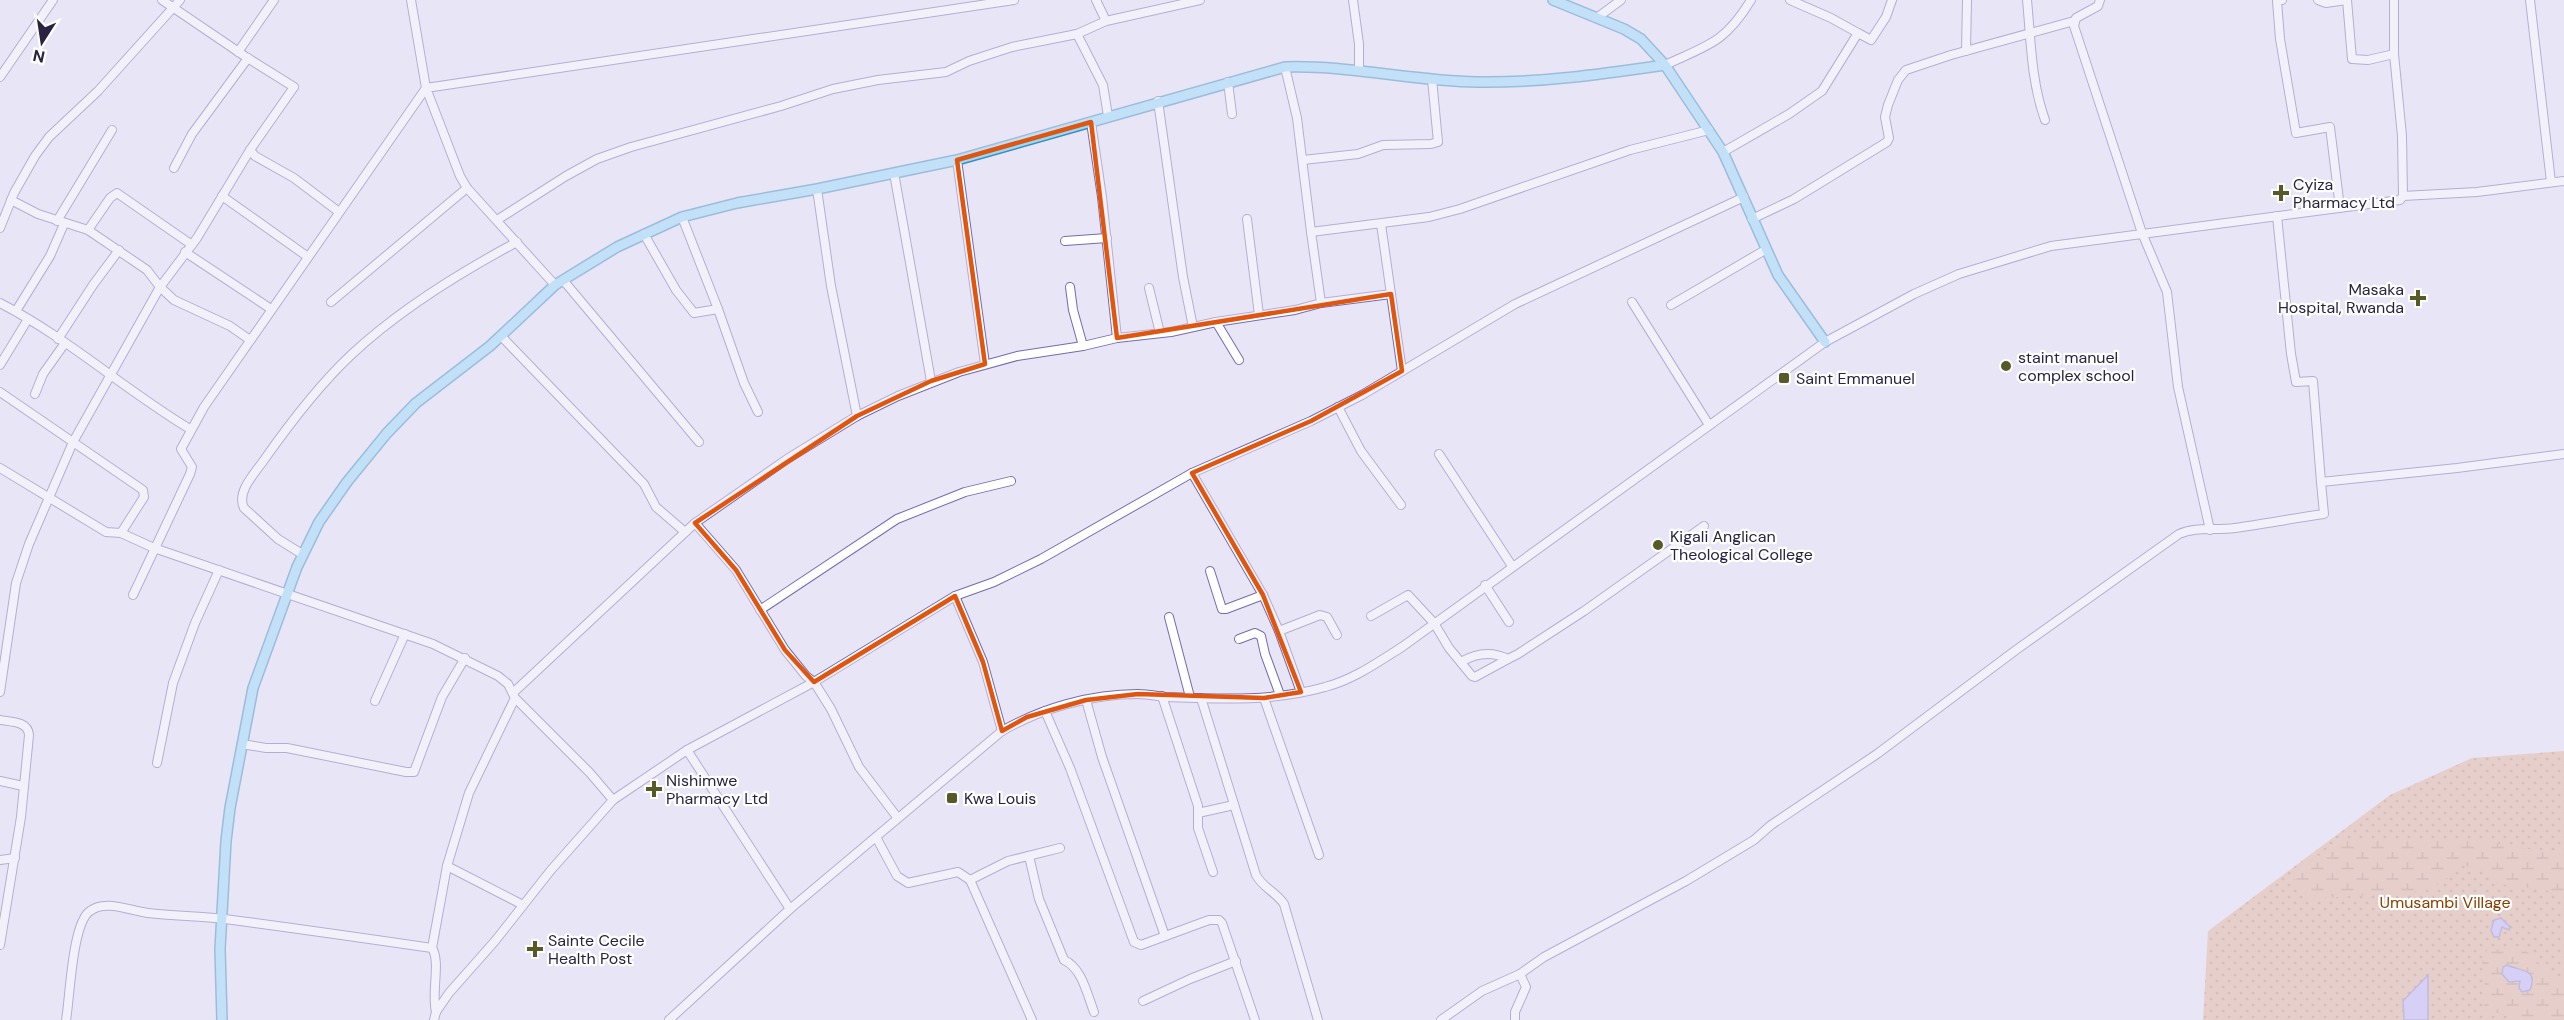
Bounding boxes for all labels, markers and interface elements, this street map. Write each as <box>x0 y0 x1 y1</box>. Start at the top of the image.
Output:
north arrow <box>12 12 72 72</box>
text: N <box>31 45 47 68</box>
place label: Cyiza Pharmacy Ltd <box>2293 174 2395 213</box>
marker: Cyiza Pharmacy Ltd <box>2274 186 2288 200</box>
place label: Masaka Hospital, Rwanda <box>2278 279 2404 318</box>
marker: Masaka Hospital, Rwanda <box>2409 289 2427 307</box>
place label: staint manuel complex school <box>2018 347 2134 386</box>
marker: staint manuel complex school <box>1999 359 2013 373</box>
place label: Saint Emmanuel <box>1796 368 1915 389</box>
marker: Saint Emmanuel <box>1777 371 1791 385</box>
place label: Kigali Anglican Theological College <box>1670 526 1813 565</box>
marker: Kigali Anglican Theological College <box>1651 538 1665 552</box>
place label: Nishimwe Pharmacy Ltd <box>666 770 768 809</box>
marker: Nishimwe Pharmacy Ltd <box>647 782 661 796</box>
place label: Kwa Louis <box>964 788 1036 809</box>
marker: Kwa Louis <box>945 791 959 805</box>
park label: Umusambi Village <box>2379 892 2511 913</box>
place label: Sainte Cecile Health Post <box>548 930 645 969</box>
marker: Sainte Cecile Health Post <box>526 940 544 958</box>

